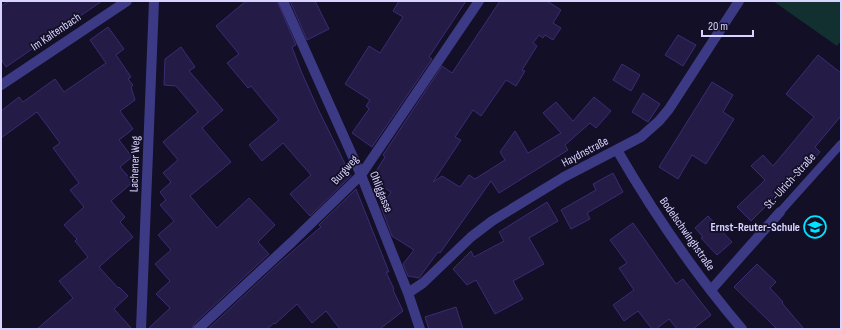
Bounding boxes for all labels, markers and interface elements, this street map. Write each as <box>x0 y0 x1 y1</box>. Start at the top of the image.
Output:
street label: Im Kaltenbach <box>28 10 84 54</box>
scale bar <box>702 12 753 38</box>
text: 20 m <box>708 19 728 34</box>
street label: Haydnstraße <box>559 133 611 171</box>
street label: Lachener Weg <box>127 135 143 192</box>
street label: St.-Ulrich-Straße <box>761 150 819 212</box>
street label: Burgweg <box>328 152 362 188</box>
street label: Ohliggasse <box>366 169 396 215</box>
street label: Bodelschwinghstraße <box>656 194 718 274</box>
school or university icon: Ernst-Reuter-Schule <box>802 214 828 240</box>
place label: Ernst-Reuter-Schule <box>711 220 800 235</box>

